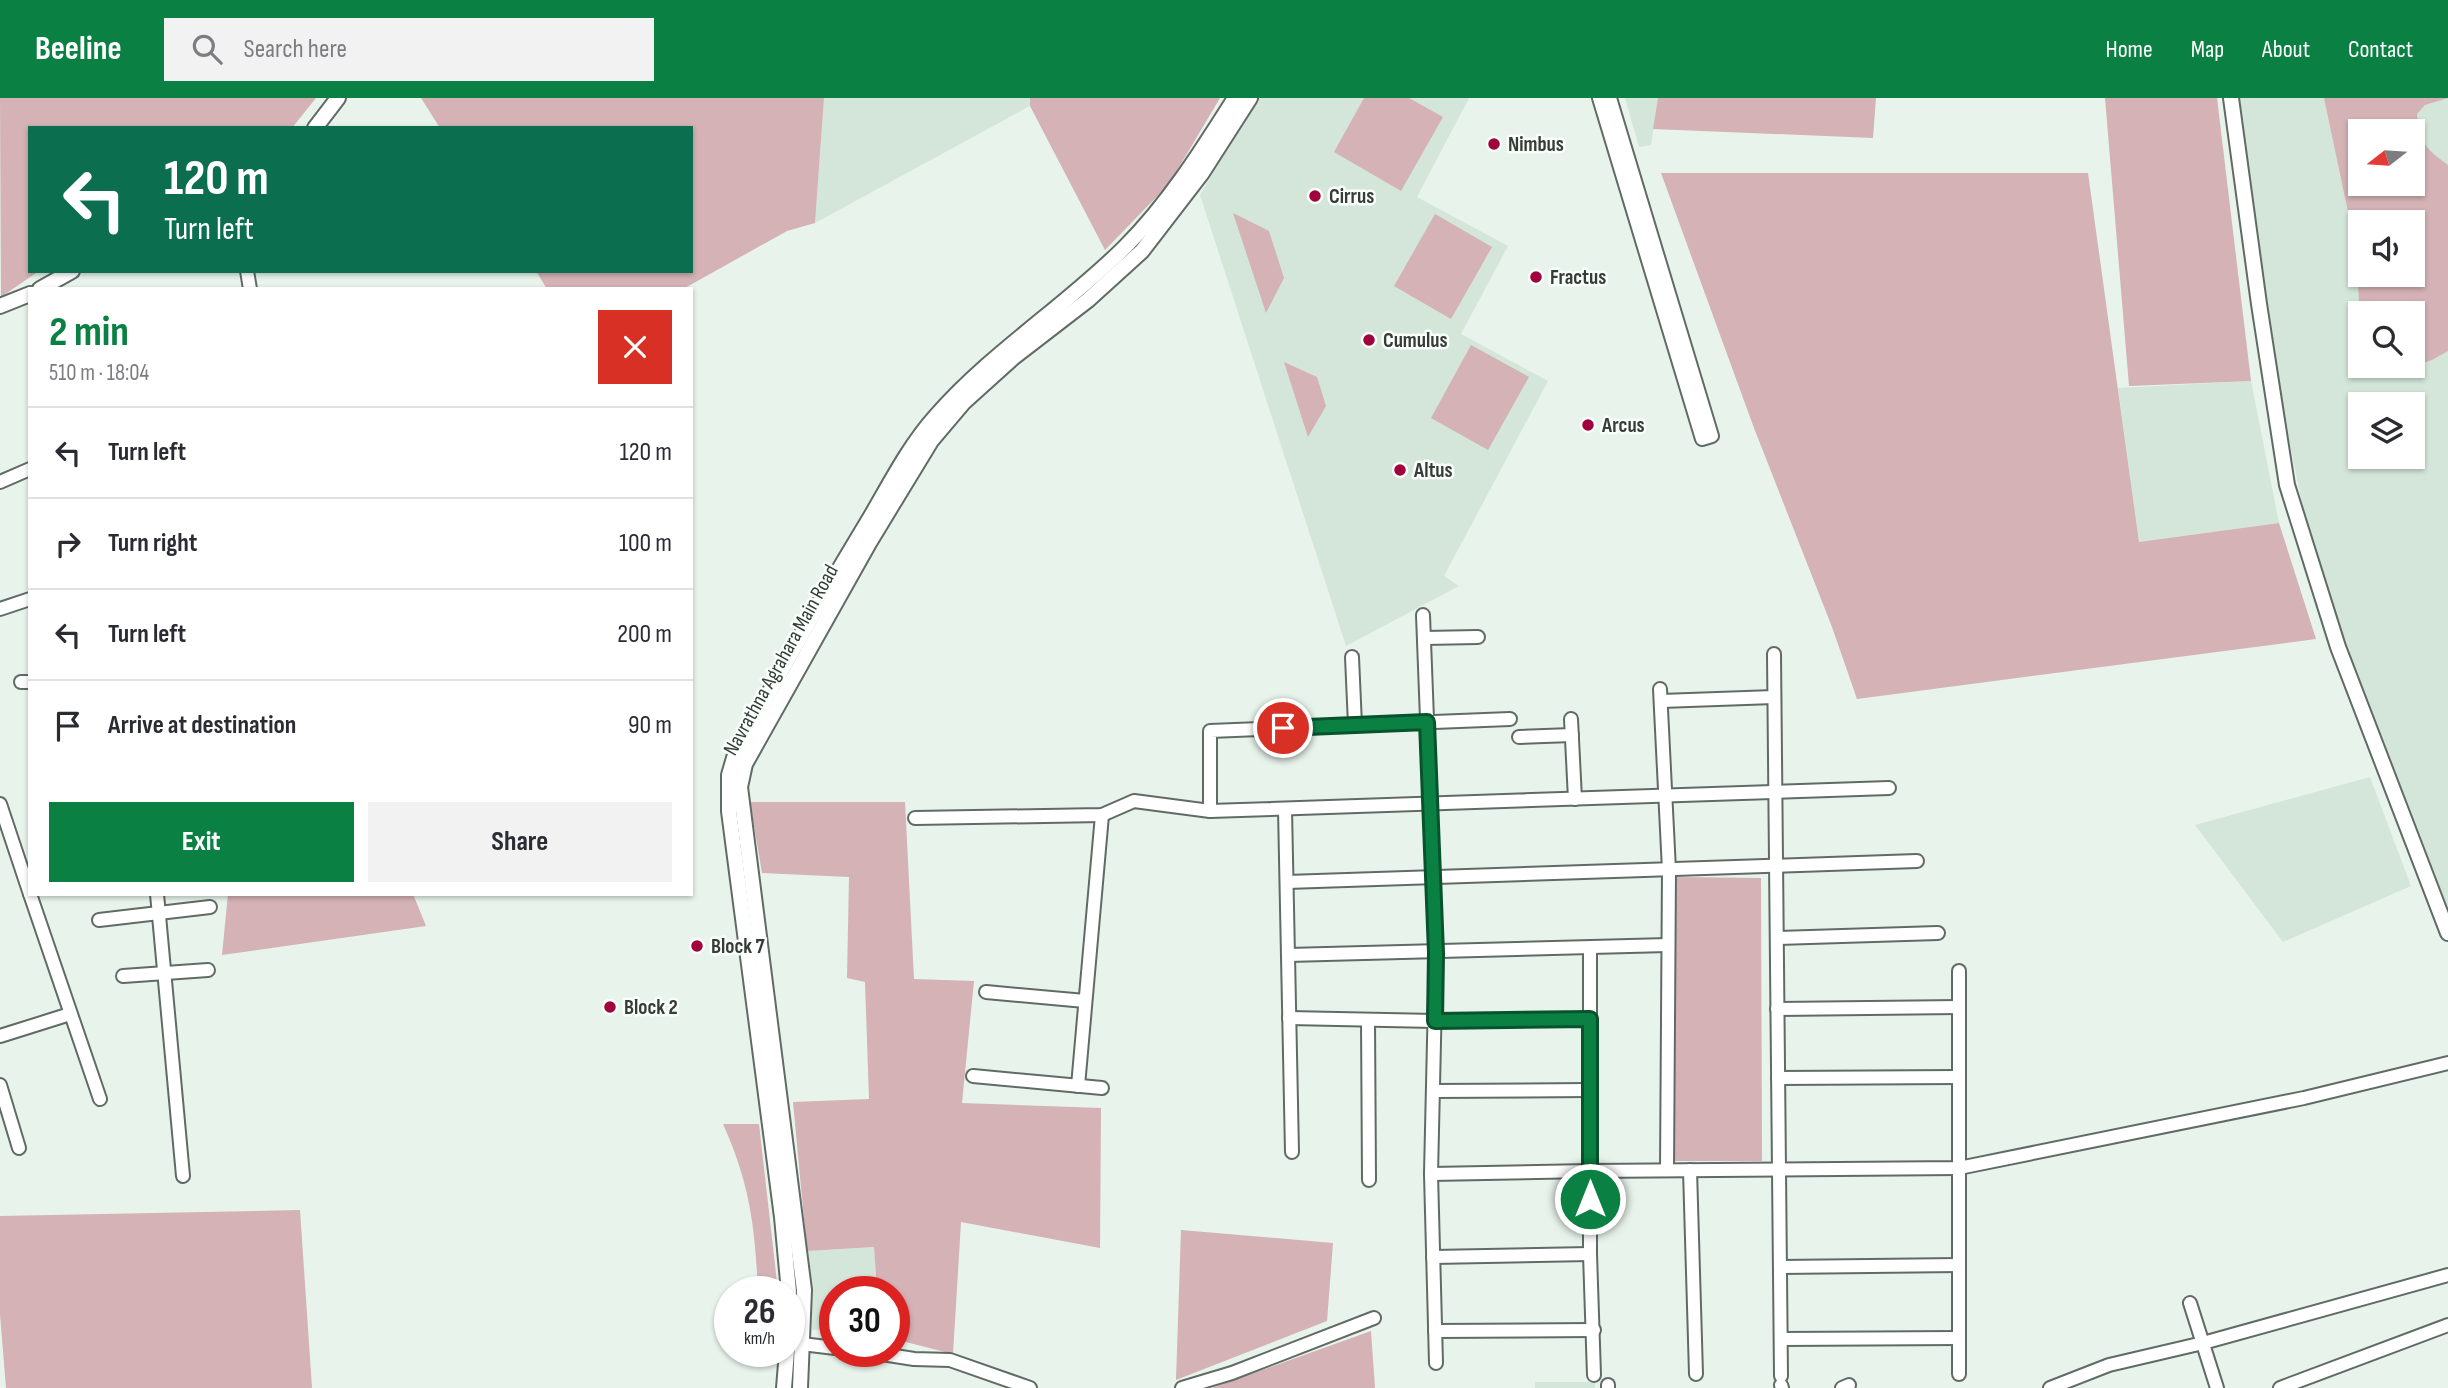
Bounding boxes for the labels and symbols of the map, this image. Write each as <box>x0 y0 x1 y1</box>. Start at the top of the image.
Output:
north arrow <box>2348 119 2426 196</box>
place label: Nimbus <box>1508 132 1564 157</box>
marker: Nimbus <box>1486 136 1502 152</box>
place label: Cirrus <box>1329 184 1374 209</box>
marker: Cirrus <box>1307 188 1323 204</box>
place label: Fractus <box>1550 265 1606 290</box>
marker: Fractus <box>1528 269 1544 285</box>
place label: Cumulus <box>1383 328 1447 353</box>
marker: Cumulus <box>1361 332 1377 348</box>
place label: Arcus <box>1601 413 1645 438</box>
marker: Arcus <box>1580 417 1596 433</box>
place label: Altus <box>1413 458 1453 483</box>
marker: Altus <box>1392 462 1408 478</box>
street label: Navrathna Agrahara Main Road <box>718 560 844 760</box>
pin <box>1253 698 1313 758</box>
place label: Block 7 <box>711 934 765 959</box>
marker: Block 7 <box>689 938 705 954</box>
place label: Block 2 <box>624 995 678 1020</box>
marker: Block 2 <box>602 999 618 1015</box>
position arrow <box>1553 1162 1627 1236</box>
speed limit sign: 30 <box>819 1276 910 1367</box>

